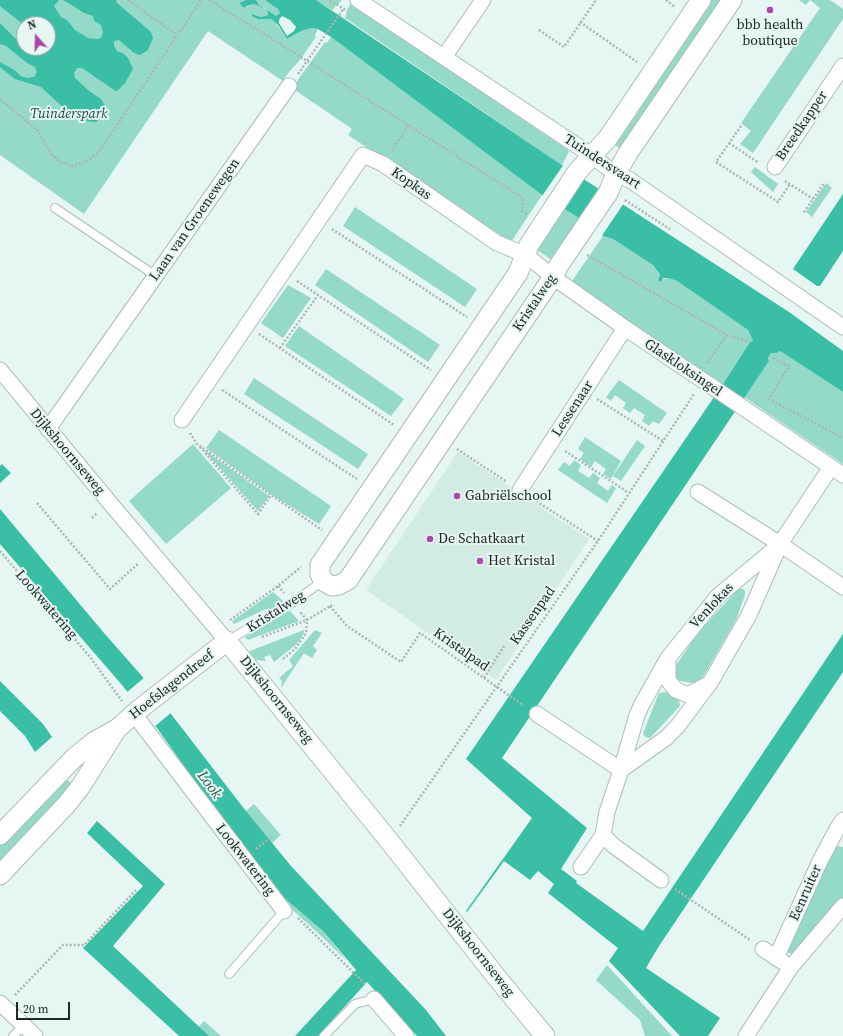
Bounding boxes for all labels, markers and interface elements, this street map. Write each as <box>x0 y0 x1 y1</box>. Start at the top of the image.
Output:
marker: bbb health boutique <box>765 5 775 15</box>
north arrow <box>16 16 56 56</box>
text: N <box>26 17 38 34</box>
place label: bbb health boutique <box>737 17 803 50</box>
street label: Breedkapper <box>773 88 831 164</box>
park label: Tuinderspark <box>30 106 108 122</box>
street label: Tuindersvaart <box>561 131 643 193</box>
street label: Laan van Groenewegen <box>146 155 244 285</box>
street label: Kopkas <box>388 164 434 204</box>
street label: Kristalweg <box>510 271 560 335</box>
street label: Glaskloksingel <box>641 336 725 400</box>
street label: Lessenaar <box>549 378 597 440</box>
street label: Dijkshoornseweg <box>26 405 108 499</box>
place label: Gabriëlschool <box>465 488 552 504</box>
marker: Gabriëlschool <box>452 491 462 501</box>
place label: De Schatkaart <box>438 531 525 547</box>
marker: De Schatkaart <box>425 534 435 544</box>
place label: Het Kristal <box>488 553 555 569</box>
marker: Het Kristal <box>475 556 485 566</box>
street label: Lookwatering <box>11 567 81 643</box>
street label: Venlokas <box>687 580 737 632</box>
street label: Kassenpad <box>507 584 559 648</box>
street label: Kristalweg <box>244 587 308 637</box>
street label: Kristalpad <box>430 625 492 675</box>
street label: Hoefslagendreef <box>126 647 218 723</box>
street label: Dijkshoornseweg <box>236 653 316 747</box>
water label: Look <box>193 768 225 802</box>
street label: Lookwatering <box>212 821 278 899</box>
street label: Eenruiter <box>786 862 826 924</box>
street label: Dijkshoornseweg <box>438 905 518 1001</box>
scale bar <box>18 994 72 1020</box>
text: 20 m <box>23 1001 49 1017</box>

